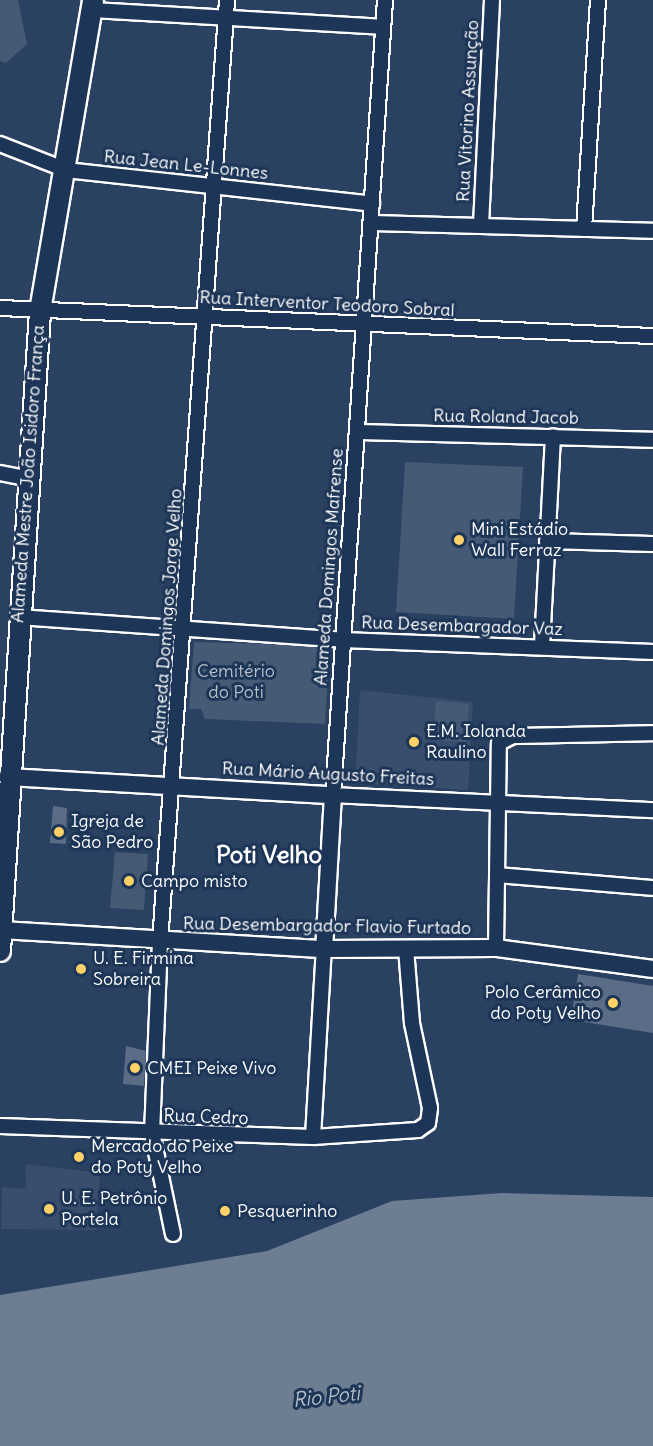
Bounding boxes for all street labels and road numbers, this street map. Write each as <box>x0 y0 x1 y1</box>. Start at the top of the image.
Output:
street label: Rua Vitorino Assunção <box>452 19 484 203</box>
street label: Rua Jean Le-Lonnes <box>103 146 269 184</box>
street label: Rua Interventor Teodoro Sobral <box>199 287 455 321</box>
street label: Alameda Mestre João Isidoro França <box>7 324 49 624</box>
street label: Rua Roland Jacob <box>433 405 579 429</box>
street label: Alameda Domingos Mafrense <box>310 448 348 686</box>
street label: Alameda Domingos Jorge Velho <box>147 488 187 746</box>
street label: Rua Desembargador Vaz <box>361 612 563 640</box>
street label: Rua Mário Augusto Freitas <box>221 758 435 790</box>
street label: Rua Desembargador Flavio Furtado <box>183 913 471 939</box>
street label: Rua Cedro <box>163 1105 249 1129</box>

